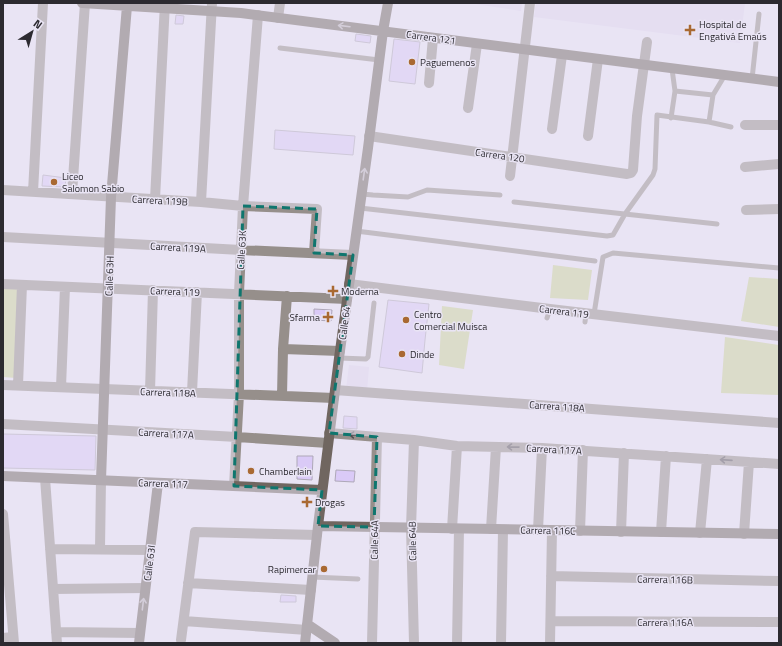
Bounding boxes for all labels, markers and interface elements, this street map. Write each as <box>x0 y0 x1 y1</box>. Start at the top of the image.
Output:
north arrow <box>12 12 52 52</box>
text: N <box>30 15 46 33</box>
place label: Hospital de Engativá Emaús <box>699 17 767 44</box>
one-way arrow <box>338 22 351 30</box>
marker: Hospital de Engativá Emaús <box>684 24 696 36</box>
street label: Carrera 121 <box>405 27 457 48</box>
place label: Paguemenos <box>420 55 475 70</box>
marker: Paguemenos <box>407 57 417 67</box>
street label: Carrera 120 <box>474 145 526 166</box>
one-way arrow <box>360 168 368 181</box>
place label: Liceo Salomon Sabio <box>62 169 124 196</box>
marker: Liceo Salomon Sabio <box>49 177 59 187</box>
street label: Carrera 119B <box>132 192 188 209</box>
street label: Calle 63K <box>233 230 250 270</box>
street label: Carrera 119A <box>150 239 206 256</box>
street label: Calle 63H <box>101 256 118 296</box>
street label: Carrera 119 <box>150 283 201 300</box>
place label: Moderna <box>341 284 379 299</box>
marker: Moderna <box>328 286 338 296</box>
street label: Carrera 119 <box>538 301 590 322</box>
street label: Calle 64 <box>335 305 354 341</box>
place label: Centro Comercial Muisca <box>414 307 487 334</box>
place label: Sfarma <box>290 310 320 325</box>
marker: Sfarma <box>323 312 333 322</box>
marker: Centro Comercial Muisca <box>401 315 411 325</box>
place label: Dinde <box>410 347 434 362</box>
marker: Dinde <box>397 349 407 359</box>
street label: Carrera 118A <box>140 384 196 401</box>
street label: Carrera 118A <box>529 397 585 416</box>
street label: Carrera 117A <box>138 425 194 442</box>
one-way arrow <box>349 432 362 439</box>
street label: Carrera 117A <box>526 441 582 458</box>
one-way arrow <box>507 443 520 451</box>
one-way arrow <box>720 457 733 464</box>
place label: Chamberlain <box>259 464 312 479</box>
marker: Chamberlain <box>246 466 256 476</box>
street label: Carrera 117 <box>138 475 188 492</box>
place label: Drogas <box>315 495 345 510</box>
marker: Drogas <box>302 497 312 507</box>
street label: Calle 64A <box>367 520 382 560</box>
street label: Calle 64B <box>405 521 420 561</box>
street label: Carrera 116C <box>520 523 576 538</box>
street label: Calle 63I <box>140 544 159 582</box>
place label: Rapimercar <box>268 562 317 577</box>
marker: Rapimercar <box>319 564 329 574</box>
street label: Carrera 116B <box>637 572 693 587</box>
one-way arrow <box>140 598 147 611</box>
street label: Carrera 116A <box>637 615 693 630</box>

